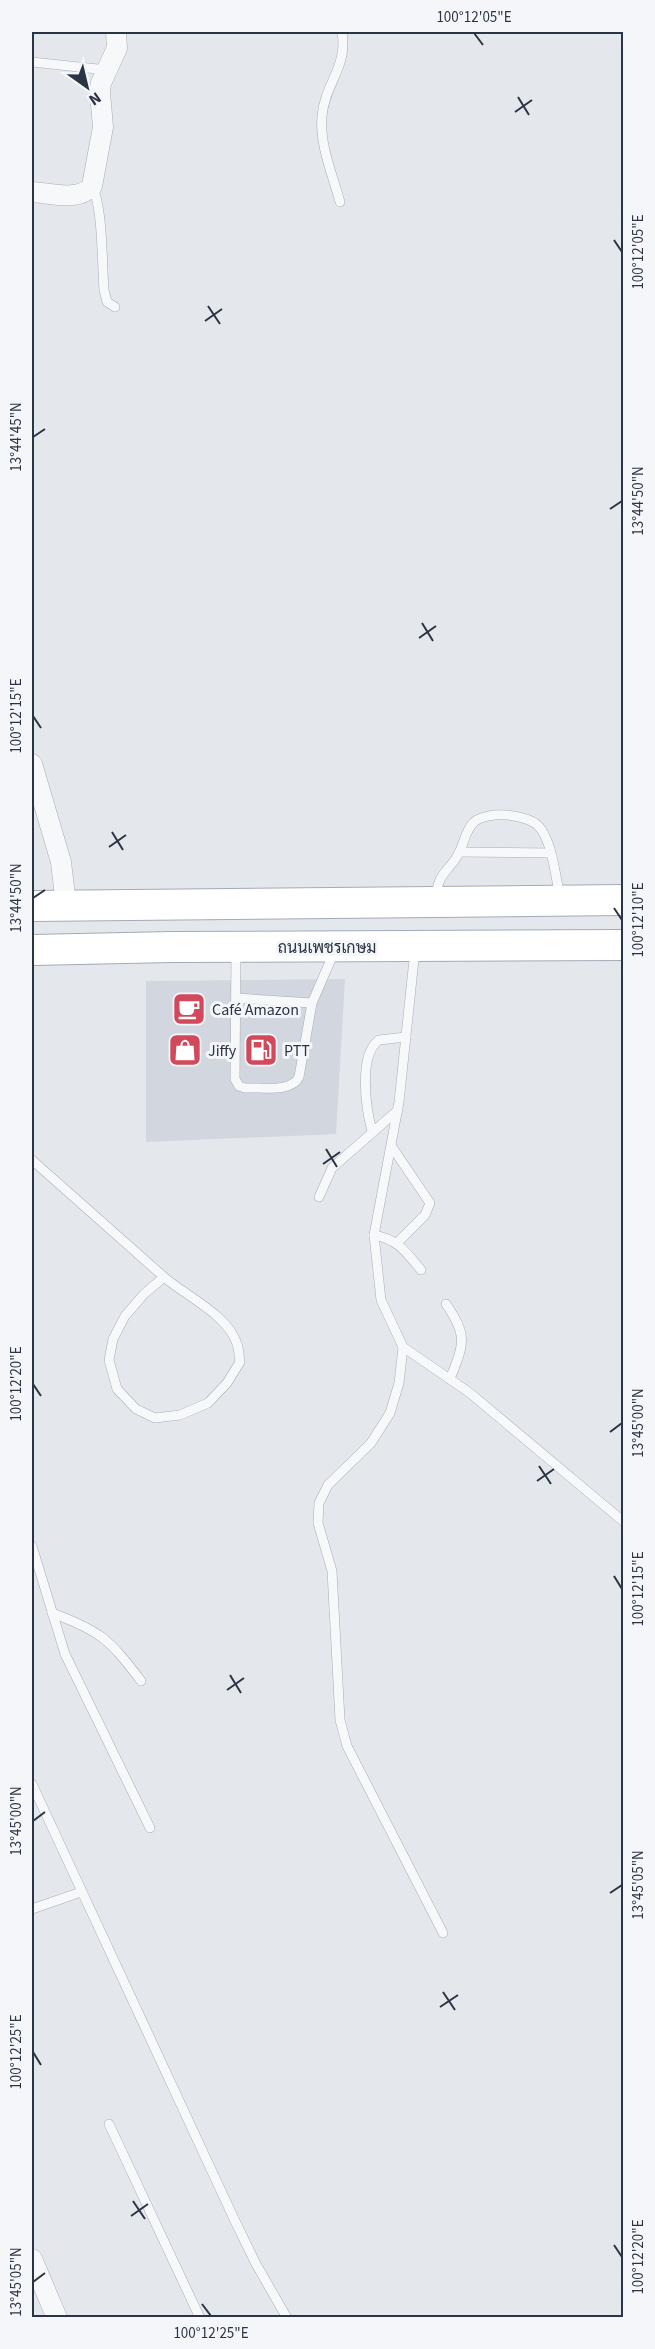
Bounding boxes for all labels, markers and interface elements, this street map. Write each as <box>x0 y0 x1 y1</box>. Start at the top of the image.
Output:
text: 100°12'05"E <box>436 7 512 28</box>
north arrow <box>57 57 117 117</box>
text: N <box>84 87 105 111</box>
text: 100°12'05"E <box>628 214 649 290</box>
text: 13°44'45"N <box>6 402 27 472</box>
text: 13°44'50"N <box>628 466 649 536</box>
text: 100°12'15"E <box>6 678 27 754</box>
text: 13°44'50"N <box>6 863 27 933</box>
text: 100°12'10"E <box>628 882 649 958</box>
street label: ถนนเพชรเกษม <box>278 937 376 959</box>
cafe icon: Café Amazon <box>171 991 207 1027</box>
place label: Café Amazon <box>212 999 299 1021</box>
shop icon: Jiffy <box>167 1032 203 1068</box>
fuel station icon: PTT <box>243 1032 279 1068</box>
place label: Jiffy <box>208 1040 237 1062</box>
place label: PTT <box>284 1040 310 1062</box>
text: 100°12'20"E <box>6 1346 27 1422</box>
text: 13°45'00"N <box>628 1388 649 1458</box>
text: 100°12'15"E <box>628 1551 649 1627</box>
text: 13°45'00"N <box>6 1786 27 1856</box>
text: 13°45'05"N <box>628 1850 649 1920</box>
text: 100°12'25"E <box>6 2014 27 2090</box>
text: 100°12'20"E <box>628 2219 649 2295</box>
text: 13°45'05"N <box>6 2247 27 2317</box>
text: 100°12'25"E <box>173 2323 249 2344</box>

